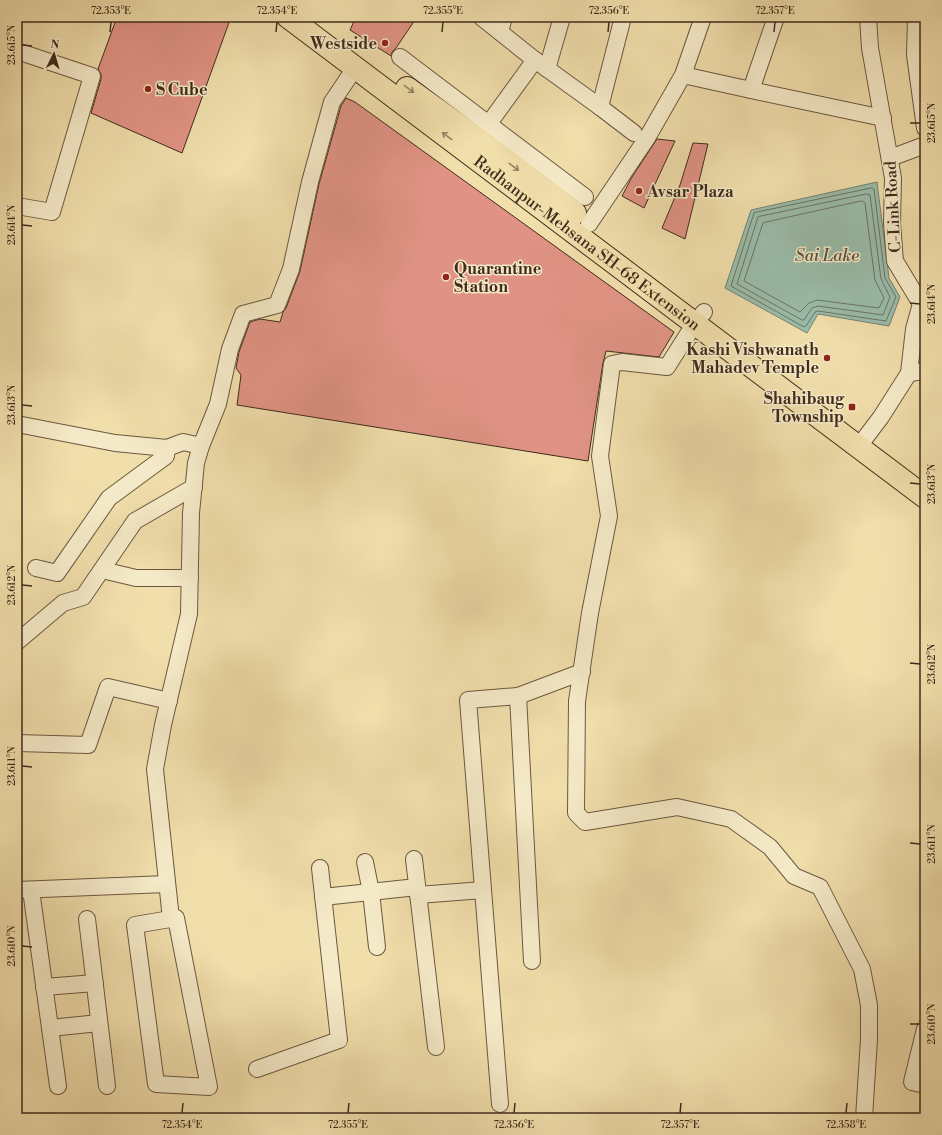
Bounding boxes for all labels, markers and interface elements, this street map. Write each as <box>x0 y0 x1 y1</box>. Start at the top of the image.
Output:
text: 72.353°E <box>91 5 131 17</box>
text: 72.354°E <box>257 5 297 17</box>
text: 72.355°E <box>423 5 463 17</box>
text: 72.356°E <box>589 5 629 17</box>
text: 72.357°E <box>755 5 795 17</box>
text: 23.615°N <box>6 24 18 65</box>
north arrow <box>34 34 74 74</box>
place label: Westside <box>309 34 377 54</box>
text: N <box>50 38 60 52</box>
marker: Westside <box>380 38 390 48</box>
place label: S Cube <box>156 80 208 100</box>
marker: S Cube <box>143 84 153 94</box>
one-way arrow <box>404 85 415 94</box>
text: 23.615°N <box>926 102 938 143</box>
one-way arrow <box>441 132 452 140</box>
street label: Radhanpur-Mehsana SH-68 Extension <box>470 152 705 336</box>
street label: C-Link Road <box>881 161 905 253</box>
one-way arrow <box>508 163 519 171</box>
place label: Avsar Plaza <box>646 182 734 202</box>
marker: Avsar Plaza <box>634 186 644 196</box>
text: 23.614°N <box>6 204 18 245</box>
water label: Sai Lake <box>795 245 859 267</box>
place label: Quarantine Station <box>454 259 542 297</box>
marker: Quarantine Station <box>441 272 451 282</box>
text: 23.614°N <box>926 283 938 324</box>
place label: Kashi Vishwanath Mahadev Temple <box>686 340 819 378</box>
marker: Kashi Vishwanath Mahadev Temple <box>822 353 832 363</box>
text: 23.613°N <box>6 384 18 425</box>
place label: Shahibaug Township <box>764 389 845 427</box>
marker: Shahibaug Township <box>847 402 857 412</box>
text: 23.613°N <box>926 463 938 504</box>
text: 23.612°N <box>6 564 18 605</box>
text: 23.612°N <box>926 643 938 684</box>
text: 23.611°N <box>6 746 18 786</box>
text: 23.611°N <box>926 824 938 864</box>
text: 23.610°N <box>6 925 18 966</box>
text: 23.610°N <box>926 1003 938 1044</box>
text: 72.354°E <box>162 1119 202 1131</box>
text: 72.355°E <box>328 1119 368 1131</box>
text: 72.356°E <box>494 1119 534 1131</box>
text: 72.357°E <box>660 1119 700 1131</box>
text: 72.358°E <box>826 1119 866 1131</box>

